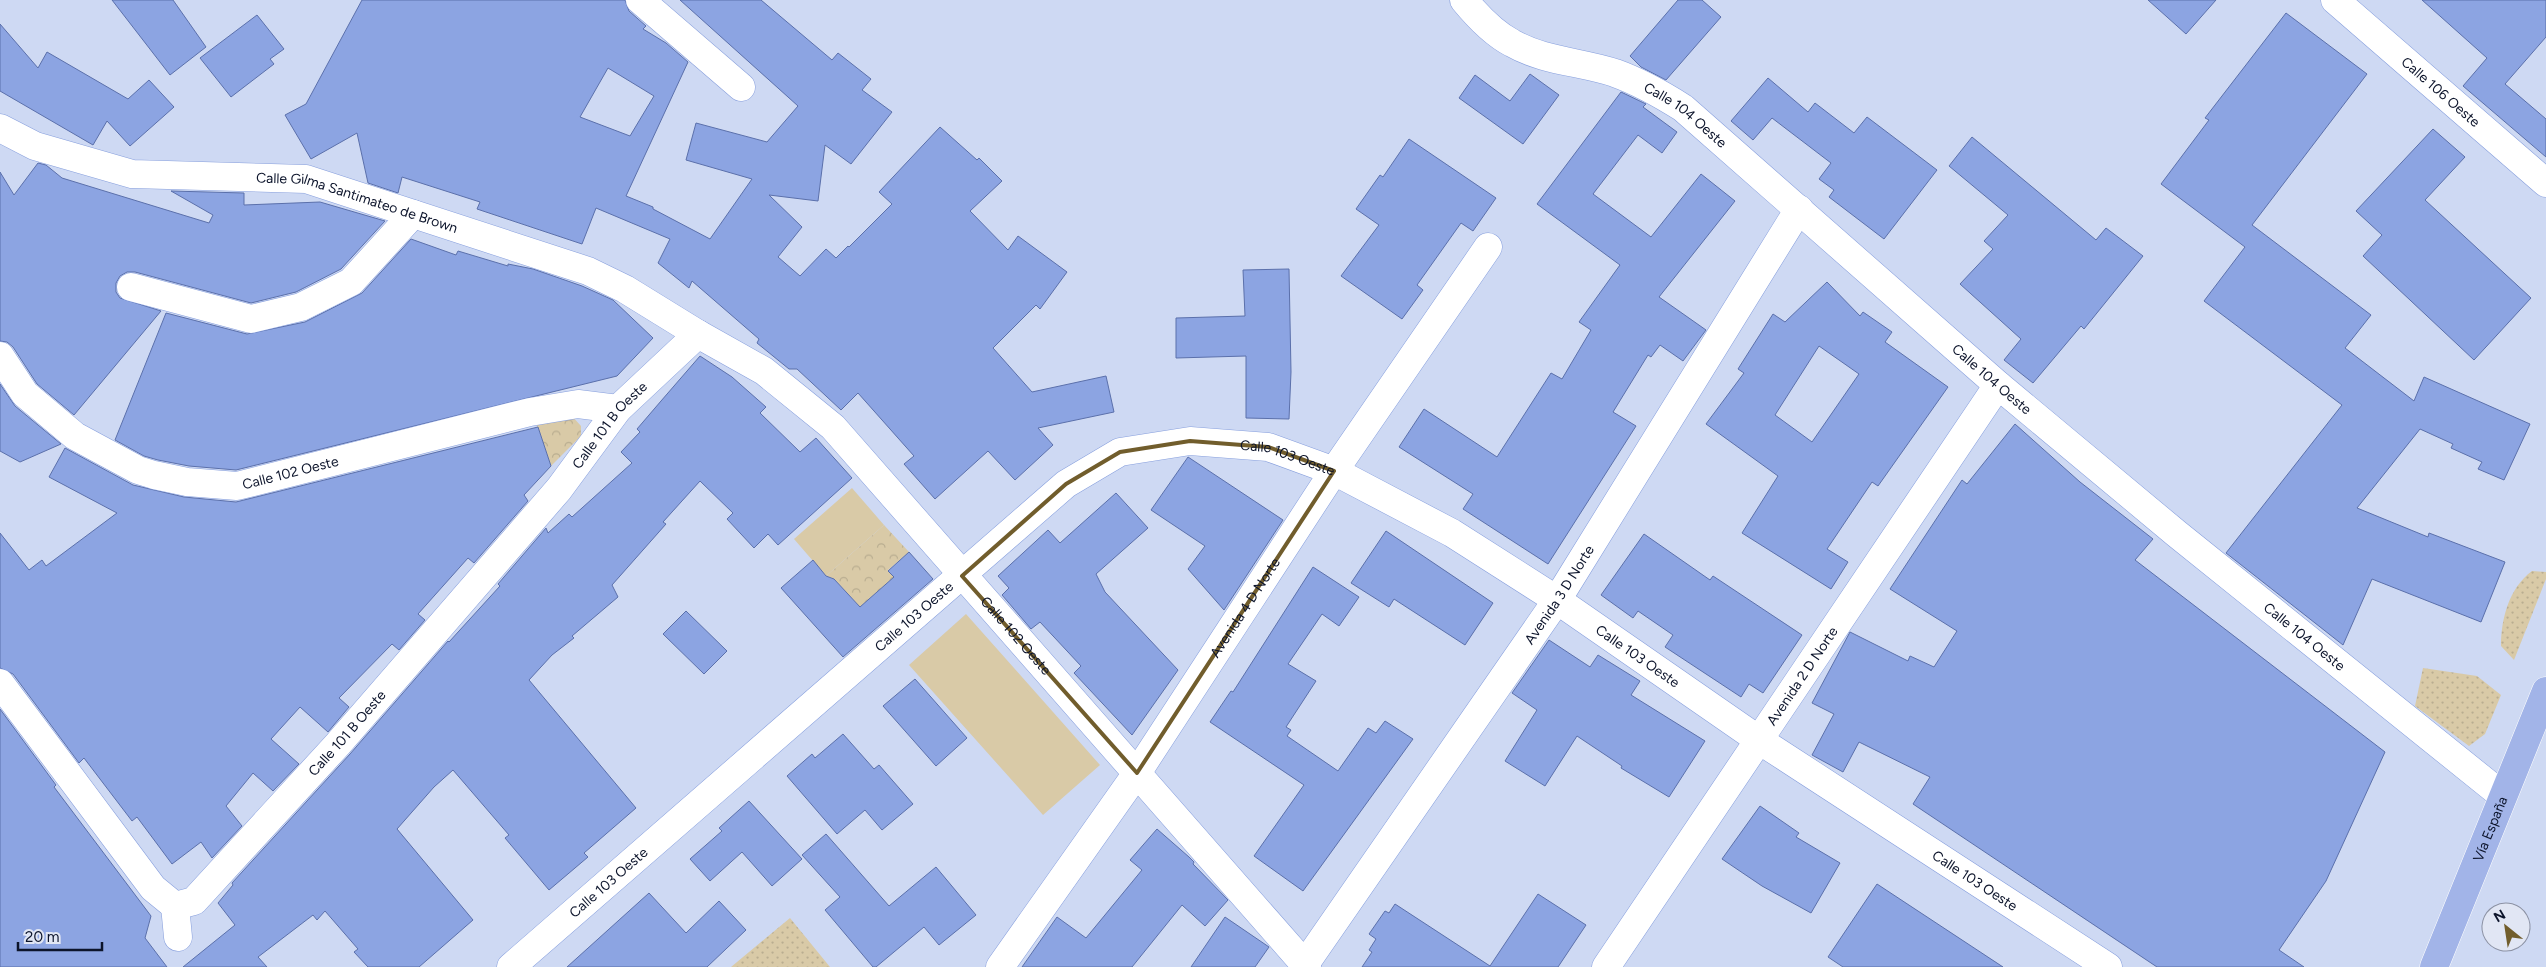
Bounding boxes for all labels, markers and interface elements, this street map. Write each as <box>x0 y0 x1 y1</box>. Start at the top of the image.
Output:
street label: Calle 106 Oeste <box>2398 53 2484 131</box>
street label: Calle 104 Oeste <box>1641 79 1730 152</box>
street label: Calle Gilma Santimateo de Brown <box>256 170 460 237</box>
street label: Calle 104 Oeste <box>1948 340 2035 418</box>
street label: Calle 101 B Oeste <box>569 378 651 472</box>
street label: Calle 103 Oeste <box>1240 437 1337 480</box>
street label: Calle 102 Oeste <box>241 453 341 493</box>
street label: Avenida 3 D Norte <box>1521 542 1598 648</box>
street label: Avenida 4 D Norte <box>1207 554 1284 661</box>
street label: Calle 103 Oeste <box>871 578 957 656</box>
street label: Calle 102 Oeste <box>977 593 1055 679</box>
street label: Calle 104 Oeste <box>2260 599 2349 675</box>
street label: Calle 103 Oeste <box>1592 621 1683 692</box>
street label: Avenida 2 D Norte <box>1763 623 1842 729</box>
street label: Calle 101 B Oeste <box>305 687 390 780</box>
street label: Vía España <box>2470 794 2511 864</box>
street label: Calle 103 Oeste <box>566 844 652 921</box>
street label: Calle 103 Oeste <box>1929 847 2021 915</box>
north arrow <box>2481 902 2531 952</box>
text: N <box>2491 906 2509 926</box>
scale bar <box>18 920 101 952</box>
text: 20 m <box>25 928 59 946</box>

